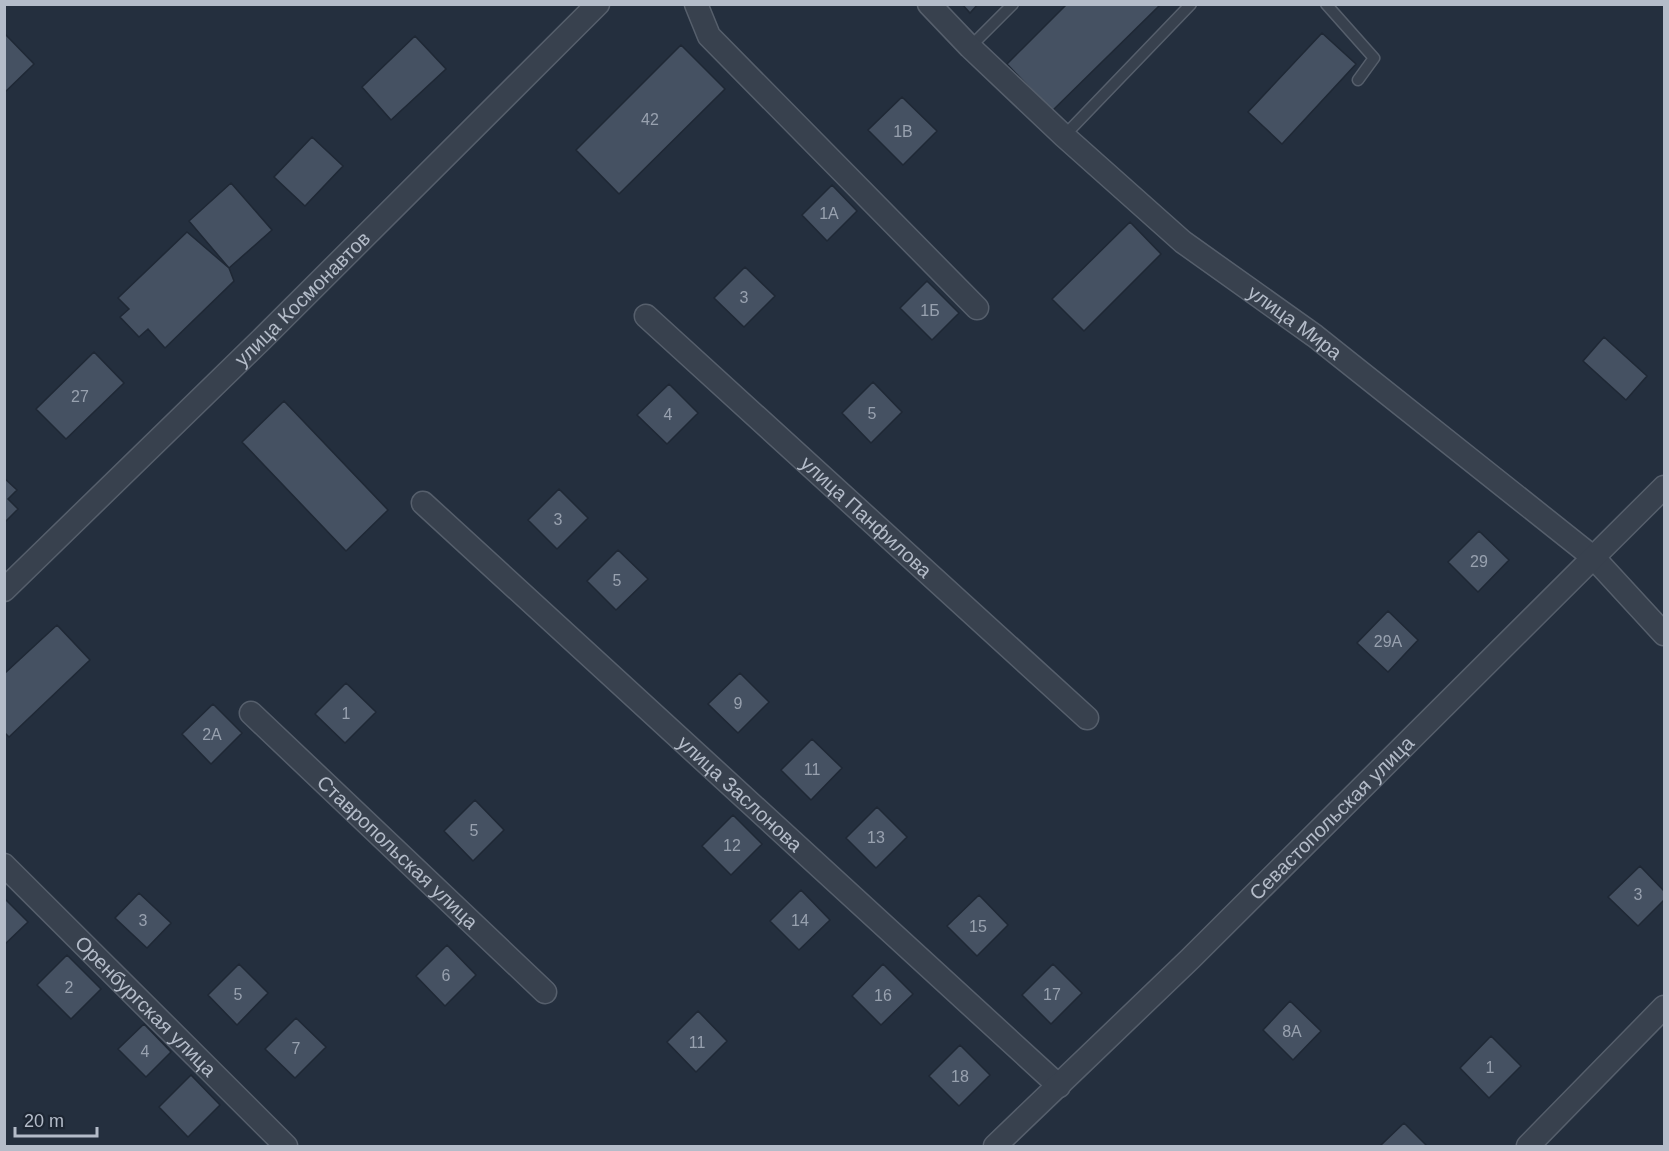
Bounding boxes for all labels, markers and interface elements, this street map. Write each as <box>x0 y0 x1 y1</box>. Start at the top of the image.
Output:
house number: 42 <box>641 111 659 128</box>
house number: 1В <box>893 123 913 140</box>
house number: 1А <box>819 205 839 222</box>
street label: улица Космонавтов <box>230 227 374 370</box>
street label: улица Мира <box>1244 281 1347 364</box>
house number: 3 <box>740 289 749 306</box>
house number: 1Б <box>920 302 940 319</box>
house number: 27 <box>71 388 89 405</box>
house number: 5 <box>868 405 877 422</box>
house number: 4 <box>664 406 673 423</box>
street label: улица Панфилова <box>796 452 937 583</box>
house number: 3 <box>554 511 563 528</box>
house number: 29 <box>1470 553 1488 570</box>
house number: 5 <box>613 572 622 589</box>
house number: 29А <box>1374 633 1403 650</box>
house number: 9 <box>734 695 743 712</box>
house number: 1 <box>342 705 351 722</box>
house number: 2А <box>202 726 222 743</box>
street label: улица Заслонова <box>673 731 807 856</box>
street label: Севастопольская улица <box>1245 731 1419 904</box>
house number: 11 <box>804 761 820 778</box>
street label: Ставропольская улица <box>313 771 483 934</box>
house number: 5 <box>470 822 479 839</box>
house number: 13 <box>867 829 885 846</box>
house number: 12 <box>723 837 741 854</box>
house number: 3 <box>1634 886 1643 903</box>
house number: 3 <box>139 912 148 929</box>
house number: 14 <box>791 912 809 929</box>
house number: 15 <box>969 918 987 935</box>
street label: Оренбургская улица <box>71 932 221 1081</box>
house number: 6 <box>442 967 451 984</box>
house number: 2 <box>65 979 74 996</box>
house number: 5 <box>234 986 243 1003</box>
house number: 17 <box>1043 986 1061 1003</box>
house number: 16 <box>874 987 892 1004</box>
house number: 8А <box>1282 1023 1302 1040</box>
house number: 11 <box>689 1034 705 1051</box>
house number: 7 <box>292 1040 301 1057</box>
house number: 4 <box>141 1043 150 1060</box>
house number: 1 <box>1486 1059 1495 1076</box>
house number: 18 <box>951 1068 969 1085</box>
scale bar <box>15 1100 98 1138</box>
text: 20 m <box>24 1111 64 1131</box>

